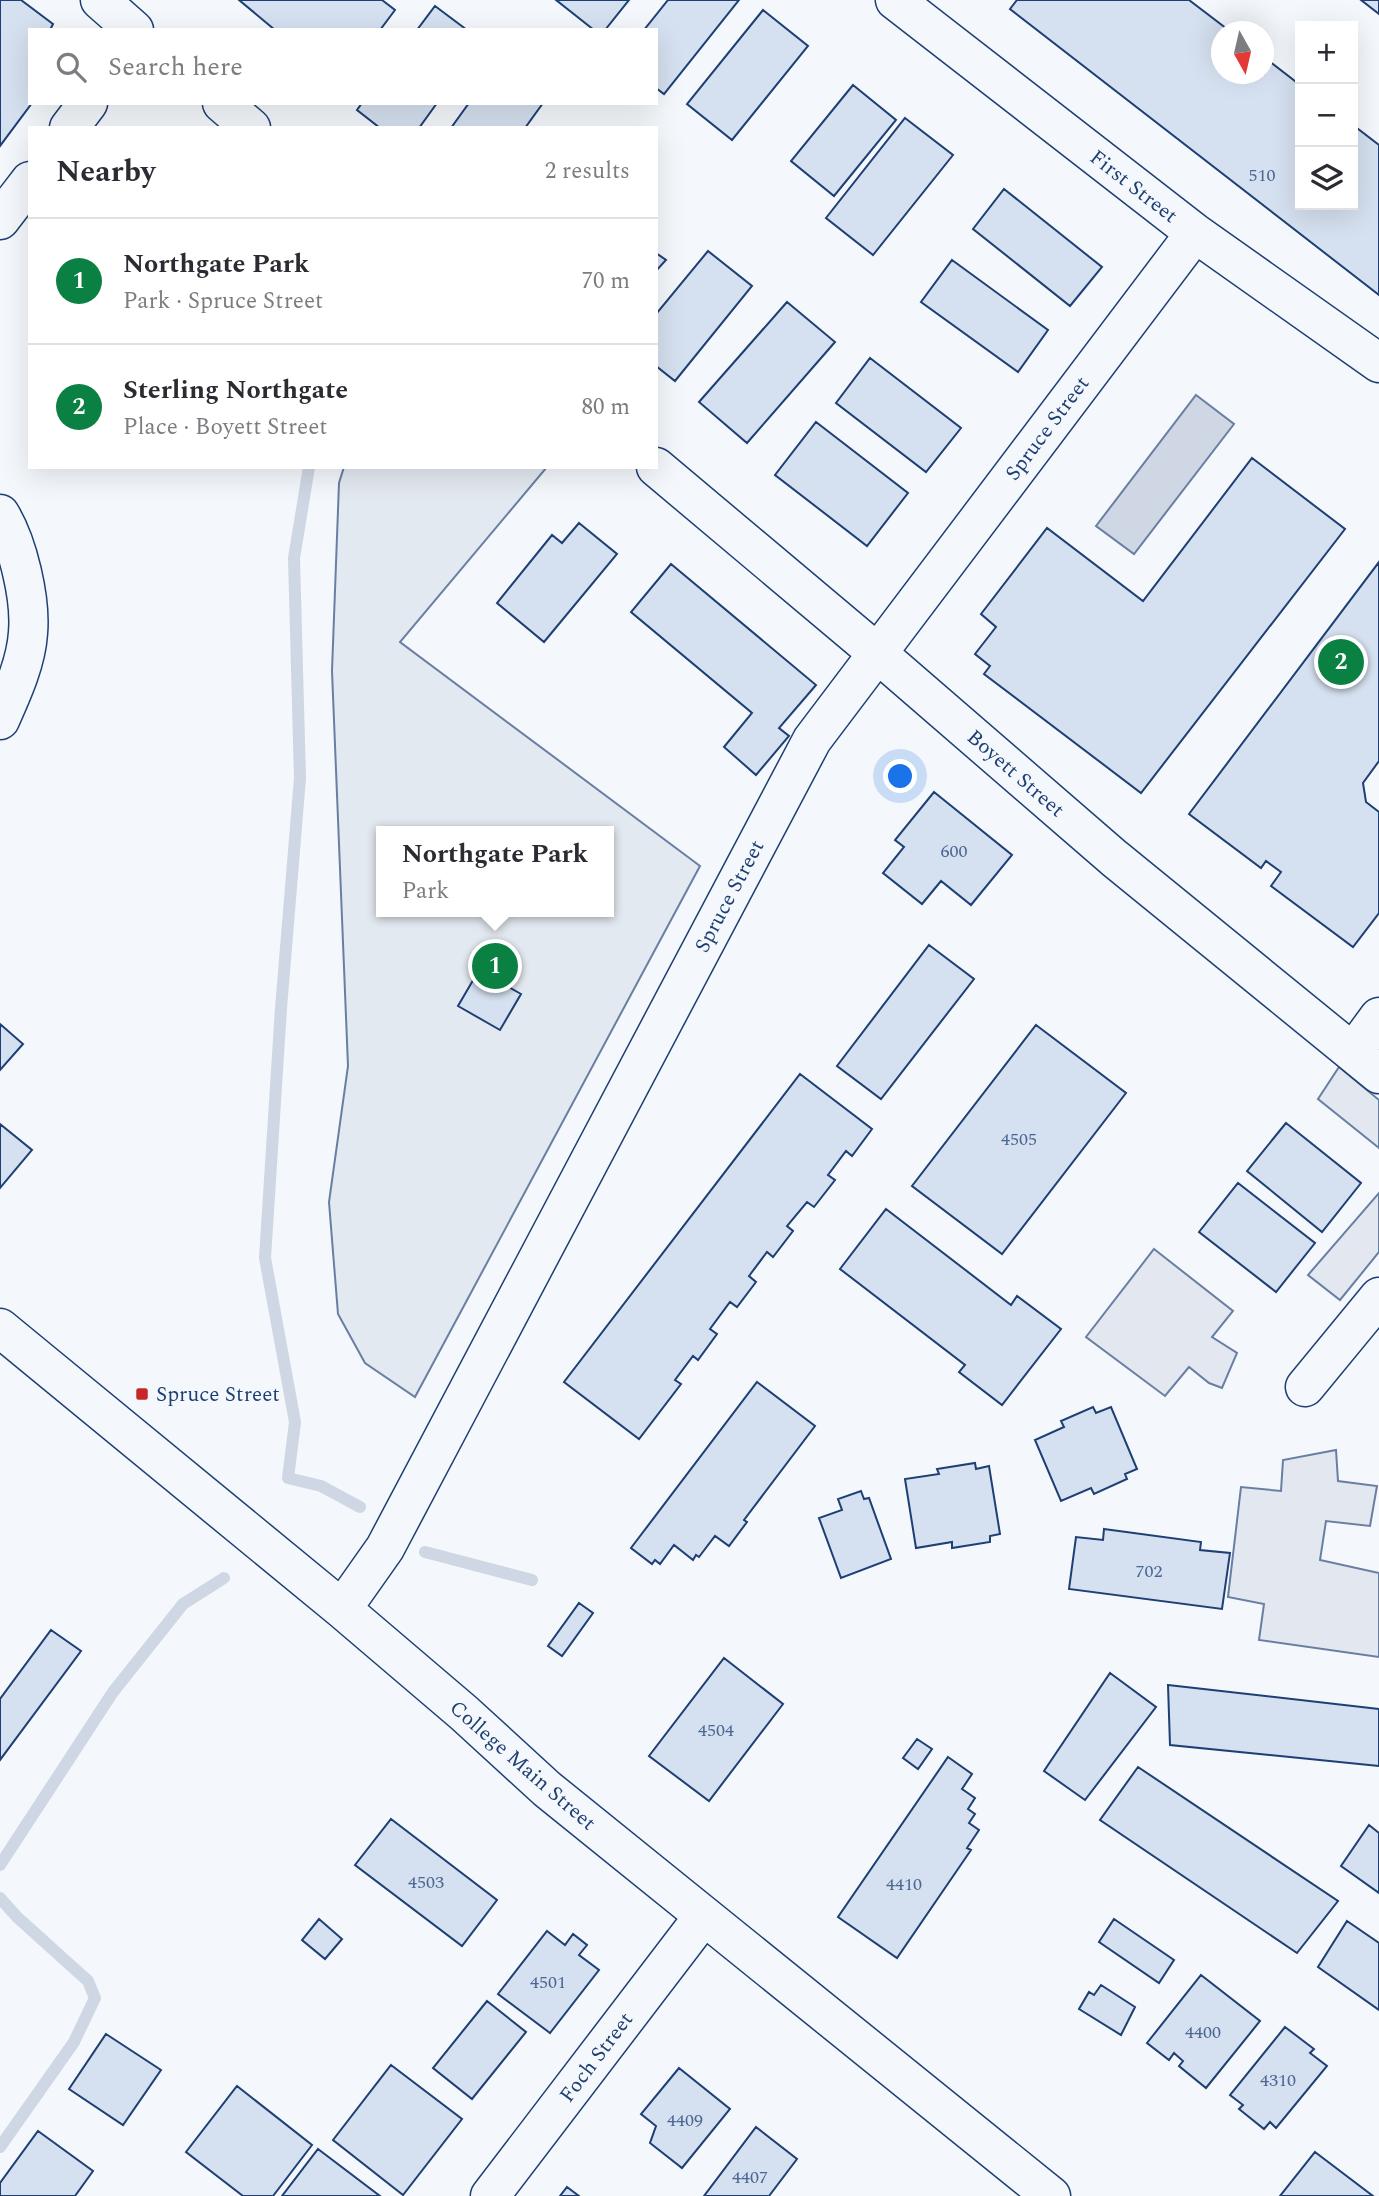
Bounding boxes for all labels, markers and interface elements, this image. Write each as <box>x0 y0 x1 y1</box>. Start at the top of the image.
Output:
north arrow <box>1211 21 1274 84</box>
map controls <box>1295 21 1358 210</box>
button: + <box>1295 21 1358 84</box>
search box <box>28 28 658 105</box>
text: Search here <box>108 47 243 87</box>
icon: search <box>52 48 90 86</box>
button: − <box>1295 84 1358 147</box>
street label: First Street <box>1082 142 1184 231</box>
button: layers <box>1295 147 1358 210</box>
text: Nearby <box>56 149 155 195</box>
text: 2 results <box>545 154 630 189</box>
house number: 510 <box>1249 162 1276 189</box>
text: Northgate Park <box>123 244 310 284</box>
text: 1 <box>73 264 85 299</box>
text: 70 m <box>581 264 630 299</box>
text: Park · Spruce Street <box>123 284 323 319</box>
text: Sterling Northgate <box>123 370 348 410</box>
street label: Spruce Street <box>998 370 1098 488</box>
text: 2 <box>73 390 85 425</box>
text: 80 m <box>581 390 630 425</box>
text: Place · Boyett Street <box>123 410 327 445</box>
pin: 2 <box>1318 636 1364 688</box>
street label: Boyett Street <box>959 722 1071 825</box>
your location <box>883 759 917 793</box>
popup <box>376 826 614 917</box>
text: Northgate Park <box>402 834 588 874</box>
street label: Spruce Street <box>687 834 773 959</box>
house number: 600 <box>941 838 968 865</box>
text: Park <box>402 874 449 909</box>
pin: 1 <box>472 940 518 992</box>
house number: 4505 <box>1001 1126 1037 1153</box>
place label: Spruce Street <box>156 1379 280 1411</box>
marker: Spruce Street <box>134 1386 150 1402</box>
house number: 702 <box>1136 1558 1163 1585</box>
street label: College Main Street <box>442 1693 603 1839</box>
house number: 4504 <box>698 1717 734 1744</box>
house number: 4503 <box>408 1869 444 1896</box>
house number: 4410 <box>886 1871 922 1898</box>
house number: 4501 <box>530 1969 566 1996</box>
street label: Foch Street <box>552 2006 642 2110</box>
house number: 4400 <box>1185 2019 1221 2046</box>
house number: 4310 <box>1260 2067 1296 2094</box>
house number: 4409 <box>667 2107 703 2134</box>
house number: 4407 <box>732 2164 768 2191</box>

